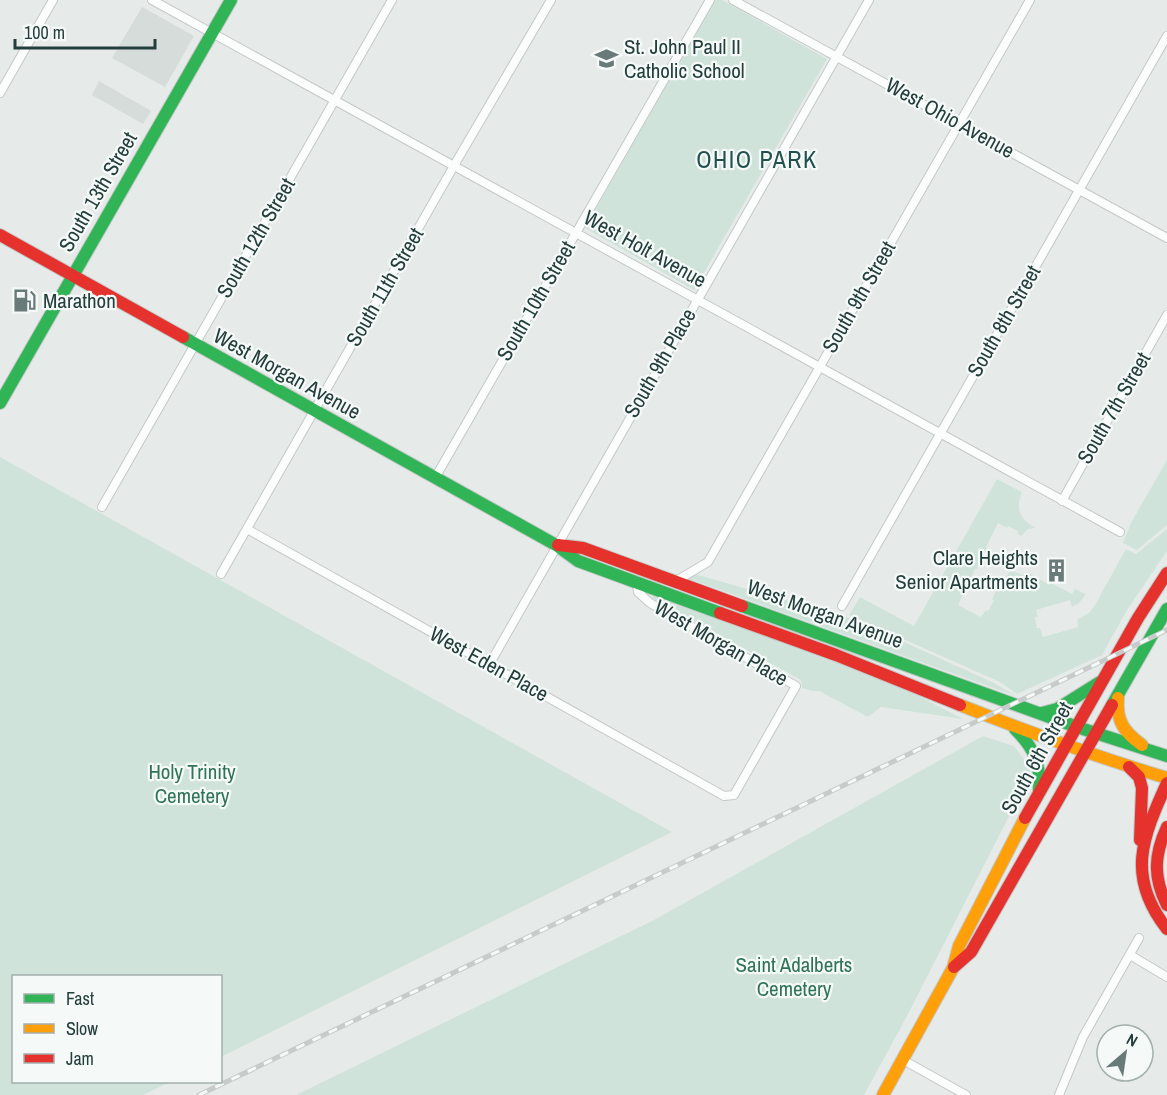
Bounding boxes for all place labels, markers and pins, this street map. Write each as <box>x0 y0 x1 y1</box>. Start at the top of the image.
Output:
place label: St. John Paul II Catholic School <box>624 32 745 85</box>
school or university icon: St. John Paul II Catholic School <box>593 46 619 72</box>
place label: Marathon <box>43 286 116 315</box>
fuel station icon: Marathon <box>12 288 38 314</box>
place label: Clare Heights Senior Apartments <box>895 543 1038 596</box>
building icon: Clare Heights Senior Apartments <box>1043 557 1069 583</box>

